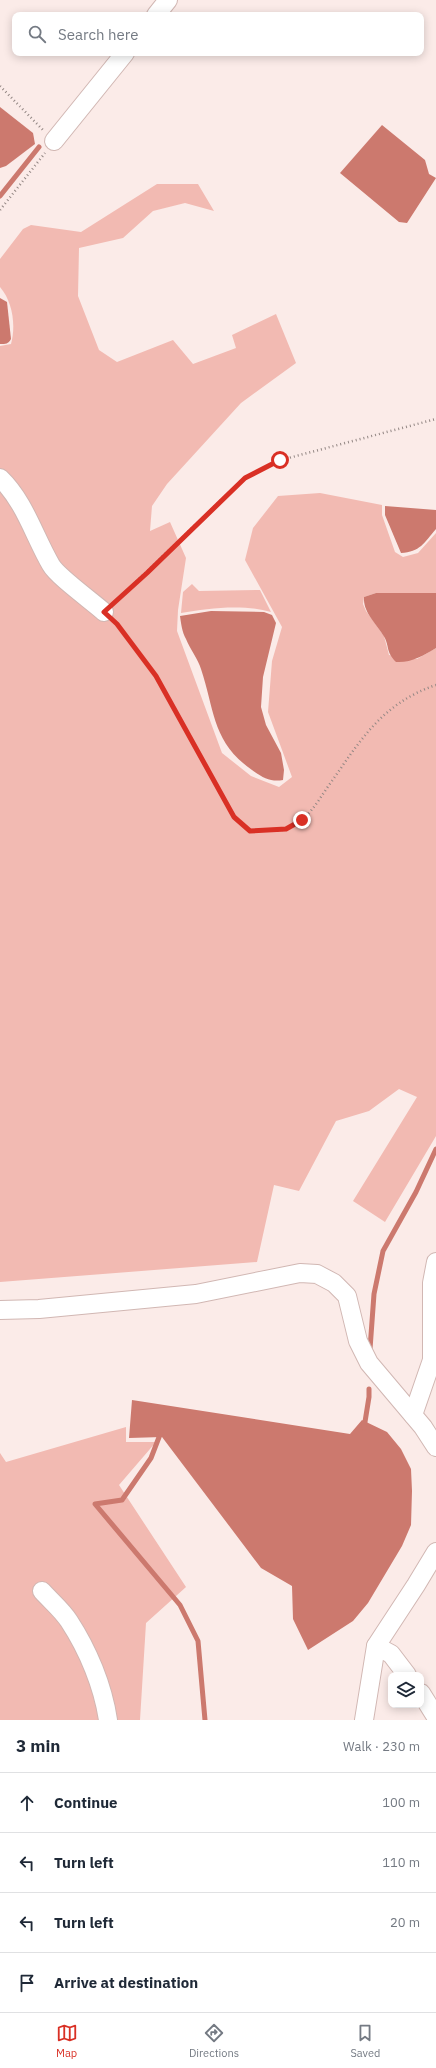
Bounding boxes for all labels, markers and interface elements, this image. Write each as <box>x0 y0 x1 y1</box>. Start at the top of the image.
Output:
search box <box>12 12 424 56</box>
icon: search <box>26 23 48 45</box>
text: Search here <box>58 25 138 44</box>
route start <box>271 451 289 469</box>
route end <box>293 811 311 829</box>
map controls <box>388 1672 424 1708</box>
button: layers <box>388 1672 424 1708</box>
text: 3 min <box>16 1735 60 1757</box>
text: Walk · 230 m <box>343 1738 420 1755</box>
icon: ahead <box>16 1792 38 1814</box>
text: Continue <box>54 1793 118 1812</box>
text: 100 m <box>382 1794 420 1811</box>
icon: left <box>16 1852 38 1874</box>
text: Turn left <box>54 1853 114 1872</box>
text: 110 m <box>382 1854 420 1871</box>
icon: left <box>16 1912 38 1934</box>
text: Turn left <box>54 1913 114 1932</box>
text: 20 m <box>390 1914 420 1931</box>
icon: arrive <box>16 1972 38 1994</box>
text: Arrive at destination <box>54 1973 198 1992</box>
tab: Map <box>56 2022 78 2060</box>
tab: Directions <box>189 2022 239 2060</box>
tab: Saved <box>350 2022 380 2060</box>

